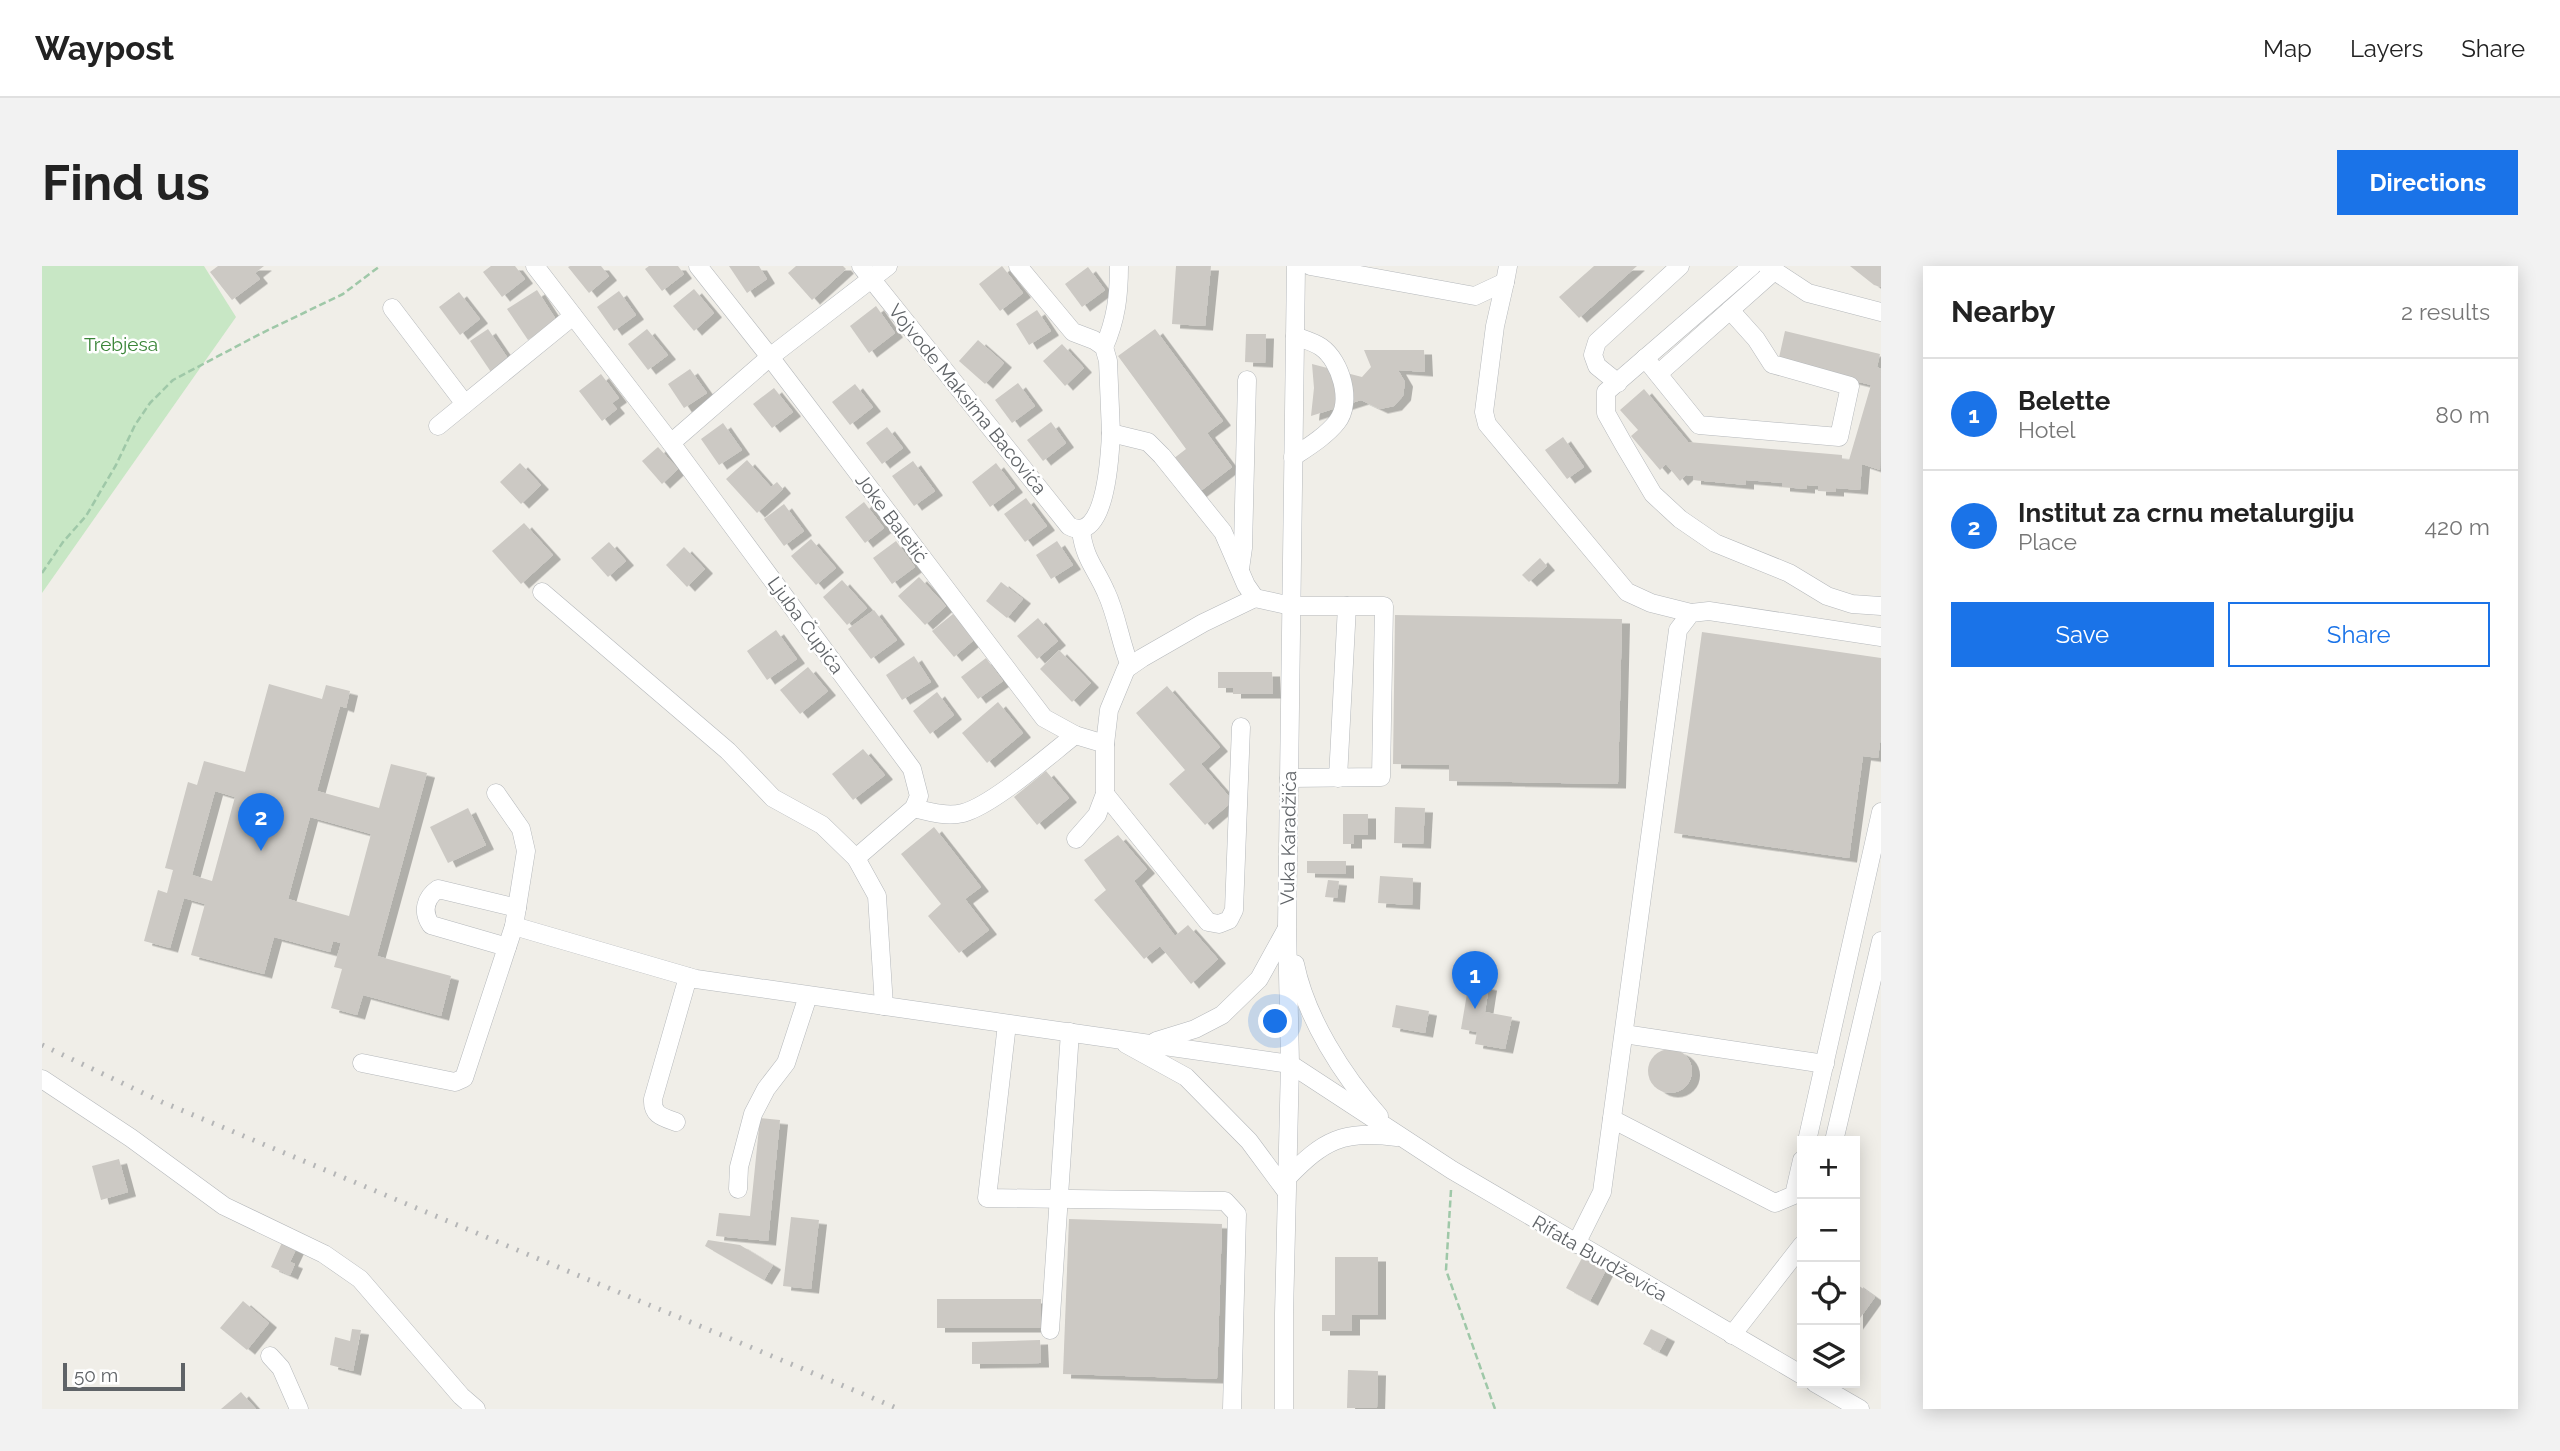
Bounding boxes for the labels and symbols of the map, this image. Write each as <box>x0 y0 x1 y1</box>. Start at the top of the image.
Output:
street label: Vojvode Maksima Bacovića <box>884 299 1052 499</box>
park label: Trebjesa <box>84 333 158 355</box>
street label: Joke Baletić <box>851 469 933 567</box>
street label: Ljuba Čupića <box>763 572 849 678</box>
street label: Vuka Karadžića <box>1276 771 1300 905</box>
pin: 2 <box>238 793 284 851</box>
pin: 1 <box>1452 951 1498 1009</box>
your location <box>1258 1004 1292 1038</box>
street label: Rifata Burdževića <box>1529 1211 1671 1305</box>
scale bar <box>63 1360 186 1392</box>

